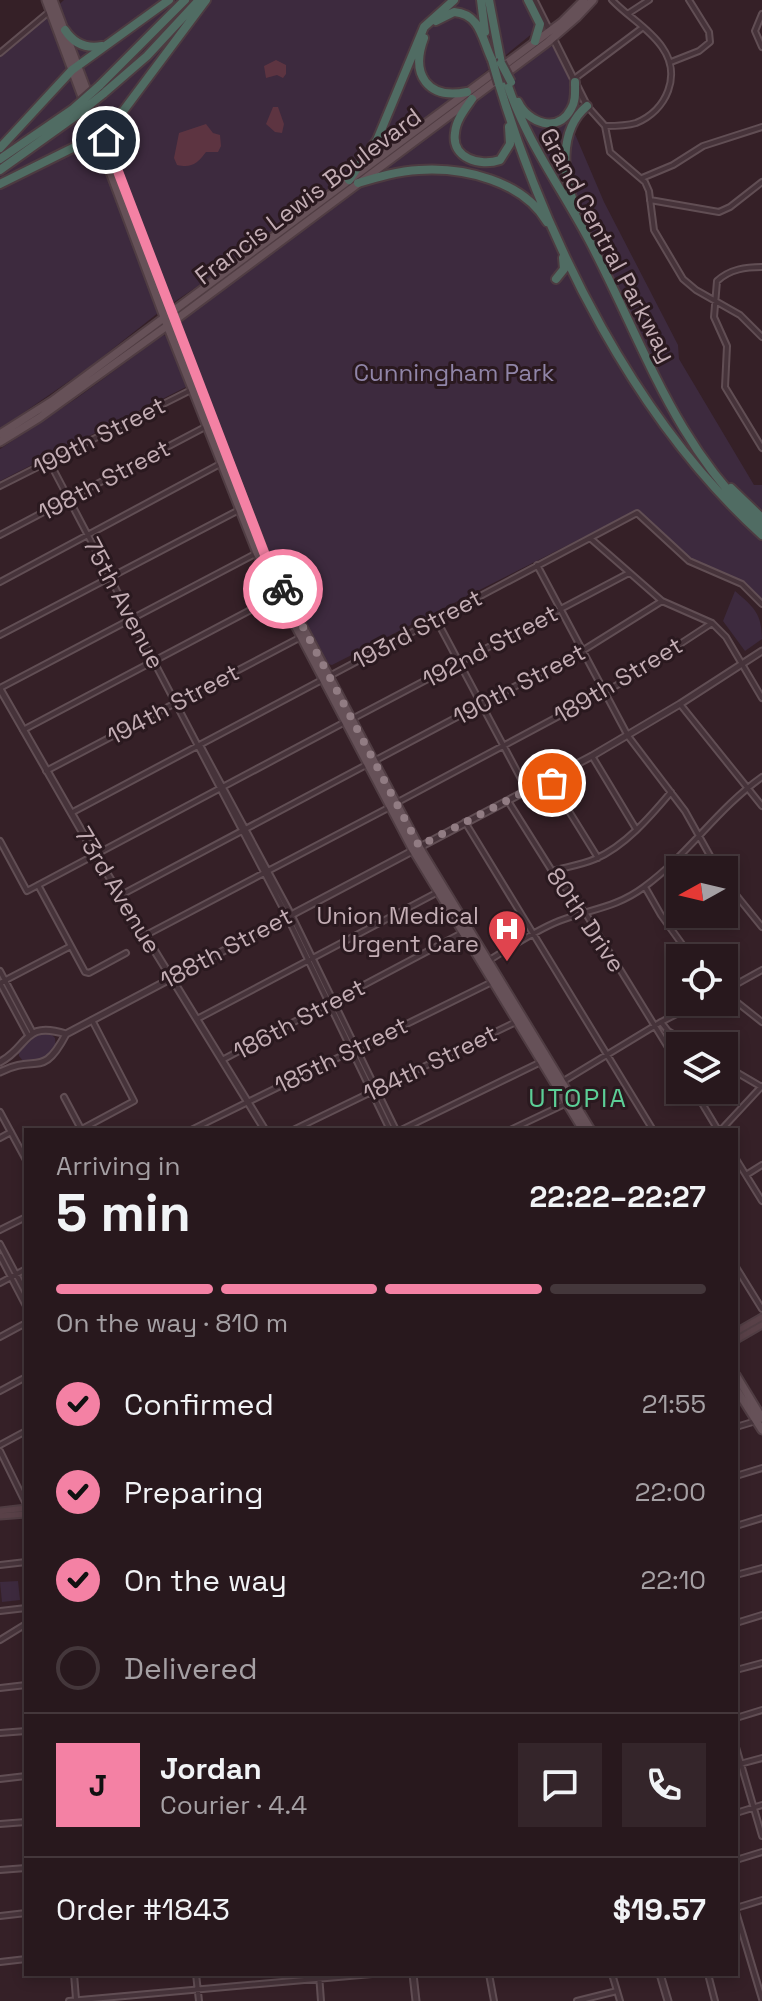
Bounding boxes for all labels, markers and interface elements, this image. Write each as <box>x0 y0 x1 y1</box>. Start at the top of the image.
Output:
street label: Francis Lewis Boulevard <box>189 101 427 291</box>
pin <box>72 106 140 174</box>
icon: home <box>84 118 128 162</box>
street label: Grand Central Parkway <box>533 122 683 368</box>
park label: Cunningham Park <box>354 357 554 388</box>
street label: 199th Street <box>28 389 170 483</box>
street label: 198th Street <box>33 432 175 528</box>
street label: 75th Avenue <box>76 532 172 674</box>
courier <box>243 549 323 629</box>
icon: bike <box>261 567 305 611</box>
street label: 193rd Street <box>347 582 487 676</box>
street label: 192nd Street <box>417 597 563 695</box>
street label: 189th Street <box>548 629 688 731</box>
street label: 190th Street <box>448 636 590 732</box>
street label: 194th Street <box>102 656 244 752</box>
pin <box>518 749 586 817</box>
icon: bag <box>530 761 574 805</box>
street label: 73rd Avenue <box>68 821 168 959</box>
north arrow <box>666 856 738 928</box>
map controls <box>666 856 738 1104</box>
street label: 80th Drive <box>540 862 632 978</box>
street label: 188th Street <box>155 900 297 996</box>
place label: Union Medical Urgent Care <box>316 900 479 959</box>
hospital icon: Union Medical Urgent Care <box>486 908 528 963</box>
button: locate <box>666 944 738 1016</box>
street label: 186th Street <box>228 971 370 1067</box>
street label: 185th Street <box>269 1009 413 1101</box>
street label: 184th Street <box>358 1017 502 1109</box>
button: layers <box>666 1032 738 1104</box>
district label: UTOPIA <box>528 1081 628 1115</box>
text: Arriving in <box>56 1149 180 1183</box>
text: 22:22–22:27 <box>530 1177 706 1216</box>
text: 5 min <box>56 1180 191 1246</box>
text: On the way · 810 m <box>56 1306 288 1340</box>
icon: check <box>56 1382 100 1426</box>
text: Confirmed <box>124 1385 274 1424</box>
text: 21:55 <box>642 1387 706 1421</box>
icon: check <box>56 1470 100 1514</box>
text: Preparing <box>124 1473 263 1512</box>
text: 22:00 <box>635 1475 706 1509</box>
icon: check <box>56 1558 100 1602</box>
text: On the way <box>124 1561 287 1600</box>
text: 22:10 <box>641 1563 706 1597</box>
text: Delivered <box>124 1649 258 1688</box>
button: chat <box>518 1743 602 1827</box>
button: phone <box>622 1743 706 1827</box>
text: Jordan <box>160 1749 262 1788</box>
text: J <box>89 1766 107 1805</box>
text: Courier · 4.4 <box>160 1788 307 1822</box>
text: Order #1843 <box>56 1890 230 1929</box>
text: $19.57 <box>613 1890 706 1929</box>

